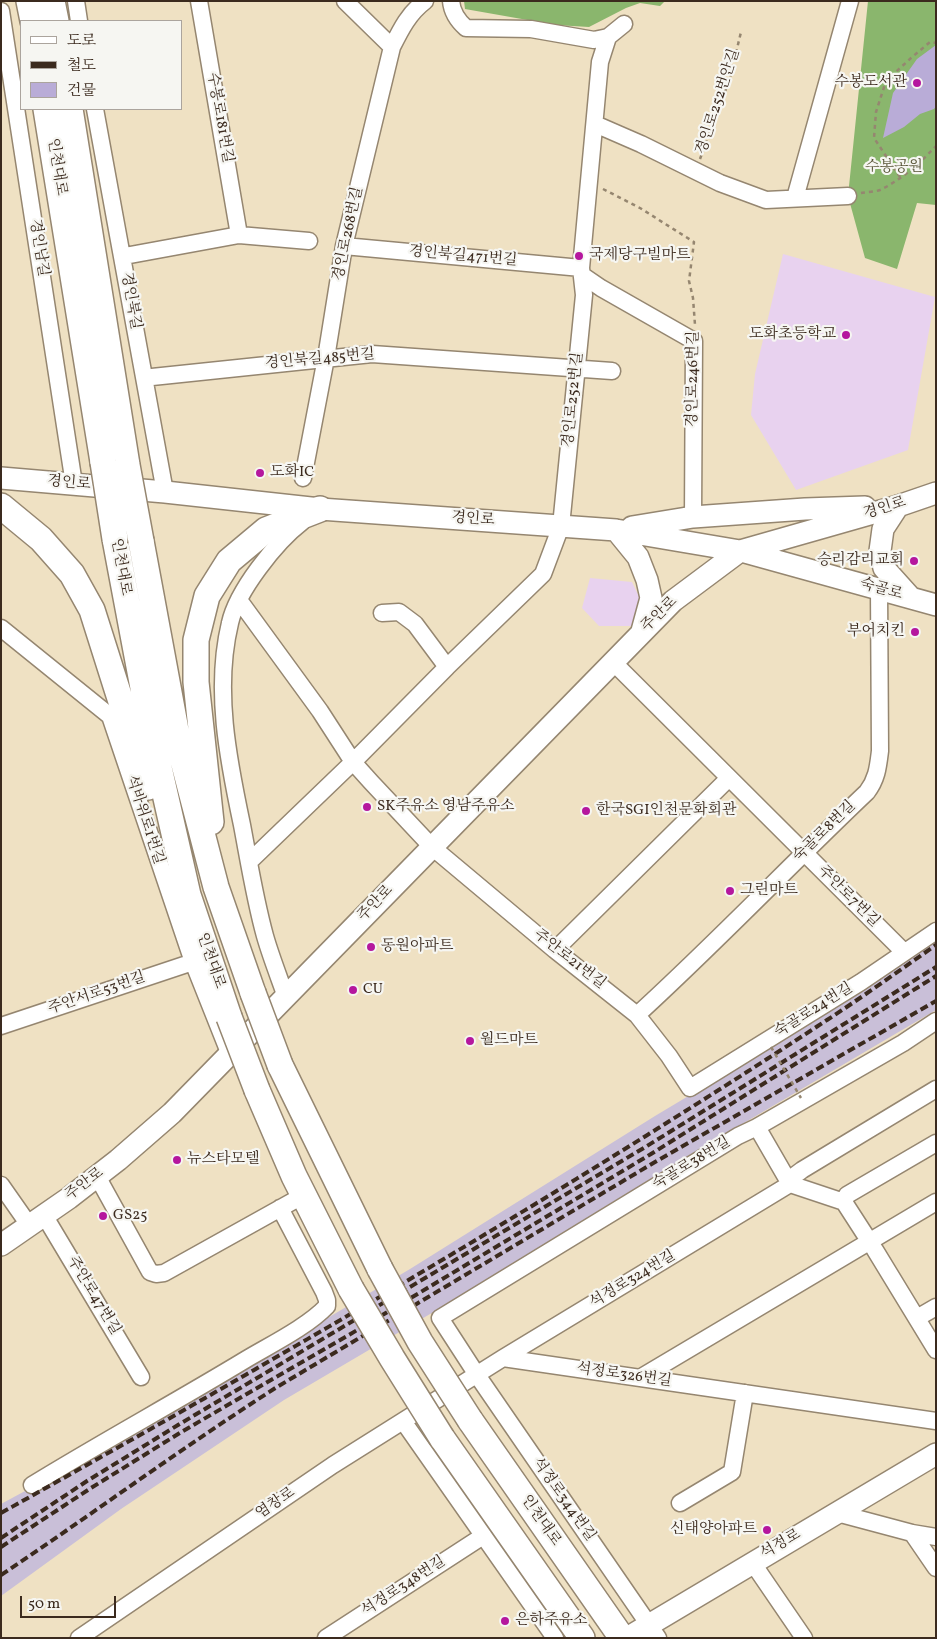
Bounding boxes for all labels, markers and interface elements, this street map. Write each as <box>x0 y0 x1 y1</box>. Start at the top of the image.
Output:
legend <box>20 20 182 110</box>
text: 도로 <box>67 31 96 52</box>
street label: 경인로252번안길 <box>693 47 745 157</box>
text: 철도 <box>67 56 96 77</box>
street label: 수봉로181번길 <box>202 71 236 165</box>
place label: 수봉도서관 <box>835 74 907 92</box>
marker: 수봉도서관 <box>911 77 923 89</box>
text: 건물 <box>67 81 96 102</box>
street label: 인천대로 <box>43 137 69 197</box>
park label: 수봉공원 <box>865 159 923 177</box>
street label: 경인로268번길 <box>330 185 368 283</box>
street label: 경인남길 <box>25 218 51 278</box>
street label: 경인북길471번길 <box>408 243 518 271</box>
place label: 국제당구빌마트 <box>589 247 690 265</box>
marker: 국제당구빌마트 <box>573 250 585 262</box>
street label: 경인북길 <box>116 271 144 331</box>
place label: 도화초등학교 <box>749 326 836 344</box>
marker: 도화초등학교 <box>840 329 852 341</box>
street label: 경인로246번길 <box>684 331 704 427</box>
street label: 경인북길485번길 <box>264 346 376 374</box>
street label: 경인로252번길 <box>560 351 588 449</box>
place label: 도화IC <box>270 464 314 482</box>
marker: 도화IC <box>254 467 266 479</box>
street label: 경인로 <box>47 473 91 495</box>
street label: 경인로 <box>862 494 908 524</box>
street label: 경인로 <box>451 510 495 530</box>
street label: 인천대로 <box>106 537 134 597</box>
place label: 승리감리교회 <box>817 552 904 570</box>
marker: 승리감리교회 <box>908 555 920 567</box>
street label: 숙골로 <box>858 575 904 605</box>
street label: 주안로 <box>638 593 682 637</box>
place label: 부어치킨 <box>847 623 905 641</box>
marker: 부어치킨 <box>909 626 921 638</box>
street label: 석바위로1번길 <box>121 773 167 867</box>
place label: SK주유소 영남주유소 <box>377 798 514 816</box>
street label: 숙골로8번길 <box>790 798 860 866</box>
marker: SK주유소 영남주유소 <box>361 801 373 813</box>
place label: 한국SGI인천문화회관 <box>596 802 736 820</box>
marker: 한국SGI인천문화회관 <box>580 805 592 817</box>
street label: 주안로7번길 <box>813 862 883 932</box>
street label: 주안로 <box>354 882 398 926</box>
place label: 그린마트 <box>740 882 798 900</box>
marker: 그린마트 <box>724 885 736 897</box>
street label: 주안로21번길 <box>529 926 609 994</box>
street label: 인천대로 <box>192 931 228 991</box>
place label: 동원아파트 <box>381 938 453 956</box>
marker: 동원아파트 <box>365 941 377 953</box>
street label: 주안서로53번길 <box>46 969 148 1019</box>
street label: 숙골로24번길 <box>771 980 857 1042</box>
place label: CU <box>363 981 383 999</box>
marker: CU <box>347 984 359 996</box>
place label: 월드마트 <box>480 1032 538 1050</box>
marker: 월드마트 <box>464 1035 476 1047</box>
street label: 숙골로38번길 <box>650 1134 734 1194</box>
place label: 뉴스타모텔 <box>187 1151 259 1169</box>
marker: 뉴스타모텔 <box>171 1154 183 1166</box>
street label: 주안로 <box>62 1165 108 1205</box>
place label: GS25 <box>113 1207 148 1225</box>
marker: GS25 <box>97 1210 109 1222</box>
street label: 석정로324번길 <box>587 1247 679 1313</box>
street label: 주안로47번길 <box>62 1253 124 1339</box>
street label: 석정로326번길 <box>575 1360 673 1392</box>
street label: 석정로344번길 <box>528 1455 598 1545</box>
street label: 염창로 <box>253 1484 299 1524</box>
street label: 인천대로 <box>516 1492 564 1550</box>
place label: 신태양아파트 <box>670 1521 757 1539</box>
marker: 신태양아파트 <box>761 1524 773 1536</box>
street label: 석정로 <box>758 1526 804 1564</box>
street label: 석정로348번길 <box>359 1553 449 1621</box>
scale bar <box>22 1586 119 1618</box>
text: 50 m <box>28 1594 60 1615</box>
place label: 은하주유소 <box>515 1612 587 1630</box>
marker: 은하주유소 <box>499 1615 511 1627</box>

